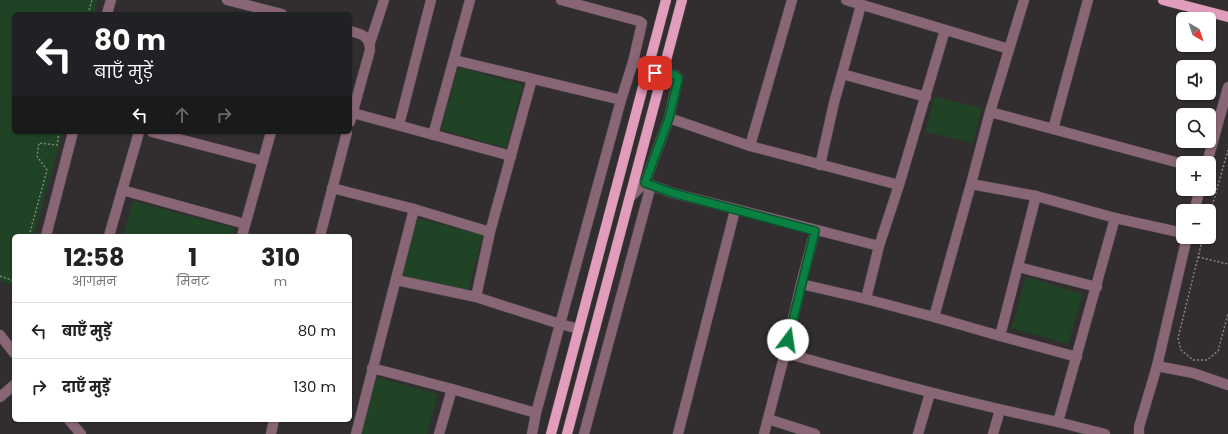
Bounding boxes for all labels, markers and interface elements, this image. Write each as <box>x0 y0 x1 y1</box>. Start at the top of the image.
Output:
north arrow <box>1176 12 1216 52</box>
map controls <box>1176 12 1216 244</box>
text: 80 m <box>94 21 166 60</box>
icon: left <box>28 28 80 80</box>
pin <box>638 56 672 90</box>
text: बाएँ मुड़ें <box>94 59 153 84</box>
button: sound <box>1176 60 1216 100</box>
icon: arrive <box>644 62 666 84</box>
icon: left <box>129 104 151 126</box>
icon: ahead <box>171 104 193 126</box>
icon: right <box>213 104 235 126</box>
button: search <box>1176 108 1216 148</box>
button: + <box>1176 156 1216 196</box>
button: − <box>1176 204 1216 244</box>
text: 12:58 <box>64 241 125 274</box>
text: 1 <box>188 241 197 274</box>
text: 310 <box>261 241 300 274</box>
text: आगमन <box>72 272 117 291</box>
text: मिनट <box>176 272 209 291</box>
text: m <box>274 272 287 291</box>
position arrow <box>767 319 809 361</box>
icon: left <box>28 320 50 342</box>
text: बाएँ मुड़ें <box>62 320 111 341</box>
text: 80 m <box>298 320 336 341</box>
icon: right <box>28 376 50 398</box>
text: दाएँ मुड़ें <box>62 376 110 397</box>
text: 130 m <box>293 376 336 397</box>

